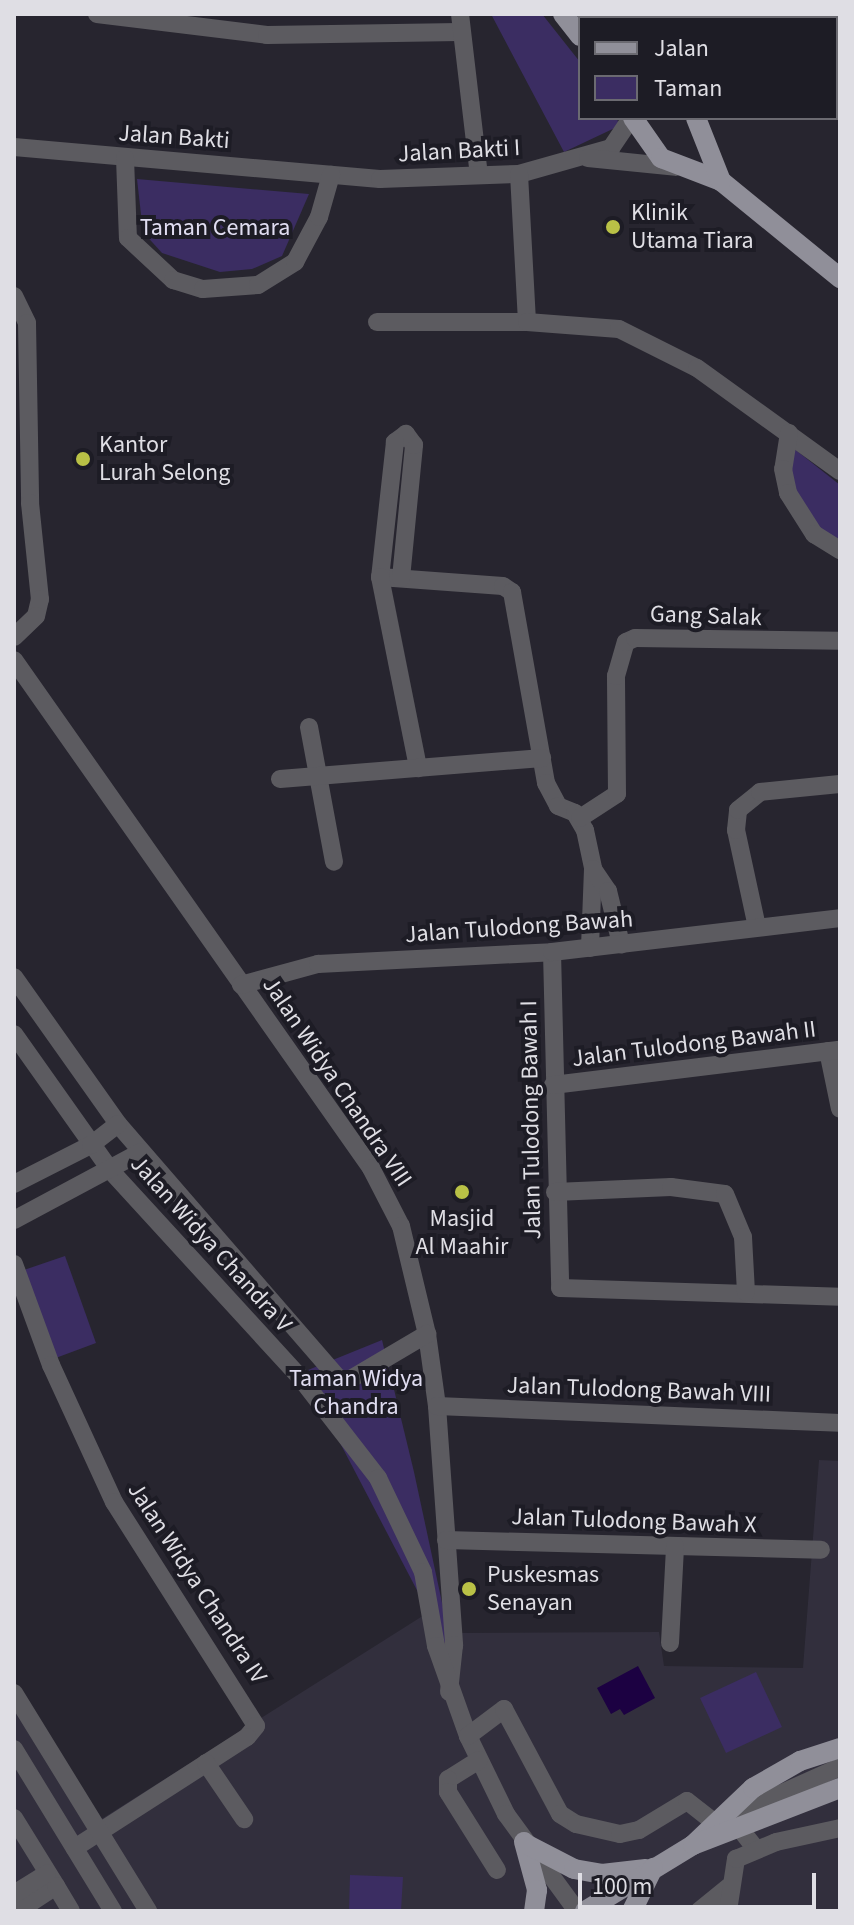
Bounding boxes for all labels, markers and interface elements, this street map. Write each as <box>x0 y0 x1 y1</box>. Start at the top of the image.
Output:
legend <box>578 16 838 120</box>
text: Jalan <box>654 31 709 66</box>
text: Taman <box>654 71 722 106</box>
street label: Jalan Bakti <box>117 119 231 155</box>
street label: Jalan Bakti I <box>397 133 521 169</box>
place label: Klinik Utama Tiara <box>631 199 754 255</box>
park label: Taman Cemara <box>140 214 290 242</box>
marker: Klinik Utama Tiara <box>602 216 624 238</box>
place label: Kantor Lurah Selong <box>99 431 230 487</box>
marker: Kantor Lurah Selong <box>74 450 92 468</box>
street label: Gang Salak <box>650 600 762 632</box>
street label: Jalan Tulodong Bawah <box>404 905 634 949</box>
street label: Jalan Widya Chandra VIII <box>256 972 418 1192</box>
street label: Jalan Tulodong Bawah I <box>515 1000 547 1240</box>
street label: Jalan Tulodong Bawah II <box>570 1015 818 1073</box>
street label: Jalan Widya Chandra V <box>124 1150 298 1338</box>
marker: Masjid Al Maahir <box>453 1183 471 1201</box>
place label: Masjid Al Maahir <box>416 1205 508 1261</box>
park label: Taman Widya Chandra <box>289 1365 423 1421</box>
street label: Jalan Tulodong Bawah VIII <box>506 1371 772 1409</box>
street label: Jalan Widya Chandra IV <box>121 1477 273 1689</box>
street label: Jalan Tulodong Bawah X <box>511 1502 757 1540</box>
place label: Puskesmas Senayan <box>487 1561 599 1617</box>
marker: Puskesmas Senayan <box>458 1578 480 1600</box>
scale bar <box>582 1857 820 1907</box>
text: 100 m <box>592 1869 652 1904</box>

